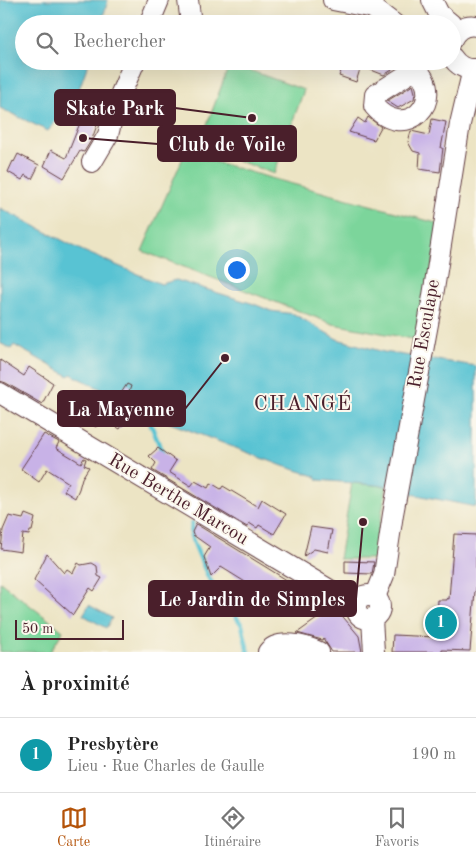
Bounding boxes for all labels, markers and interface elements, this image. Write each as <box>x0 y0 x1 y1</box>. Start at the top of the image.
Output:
search box <box>15 15 461 70</box>
icon: search <box>33 29 61 57</box>
text: Rechercher <box>73 33 166 52</box>
callout: Skate Park <box>55 90 175 125</box>
text: Skate Park <box>65 100 165 120</box>
callout: Club de Voile <box>158 126 296 161</box>
text: Club de Voile <box>168 136 286 156</box>
your location <box>224 257 250 283</box>
street label: Rue Esculape <box>406 278 444 390</box>
district label: CHANGÉ <box>254 390 352 415</box>
callout: La Mayenne <box>58 391 185 426</box>
text: La Mayenne <box>67 401 175 421</box>
street label: Rue Berthe Marcou <box>105 451 251 549</box>
callout: Le Jardin de Simples <box>149 581 356 616</box>
text: Le Jardin de Simples <box>159 591 345 611</box>
pin: 1 <box>425 604 457 642</box>
scale bar <box>15 617 124 640</box>
text: 50 m <box>22 622 53 636</box>
text: À proximité <box>20 674 130 695</box>
text: Presbytère <box>67 736 159 755</box>
text: 1 <box>31 747 41 763</box>
text: 190 m <box>411 747 456 763</box>
text: Lieu · Rue Charles de Gaulle <box>67 759 264 775</box>
tab: Carte <box>57 804 90 851</box>
tab: Itinéraire <box>204 804 261 851</box>
tab: Favoris <box>375 804 419 851</box>

